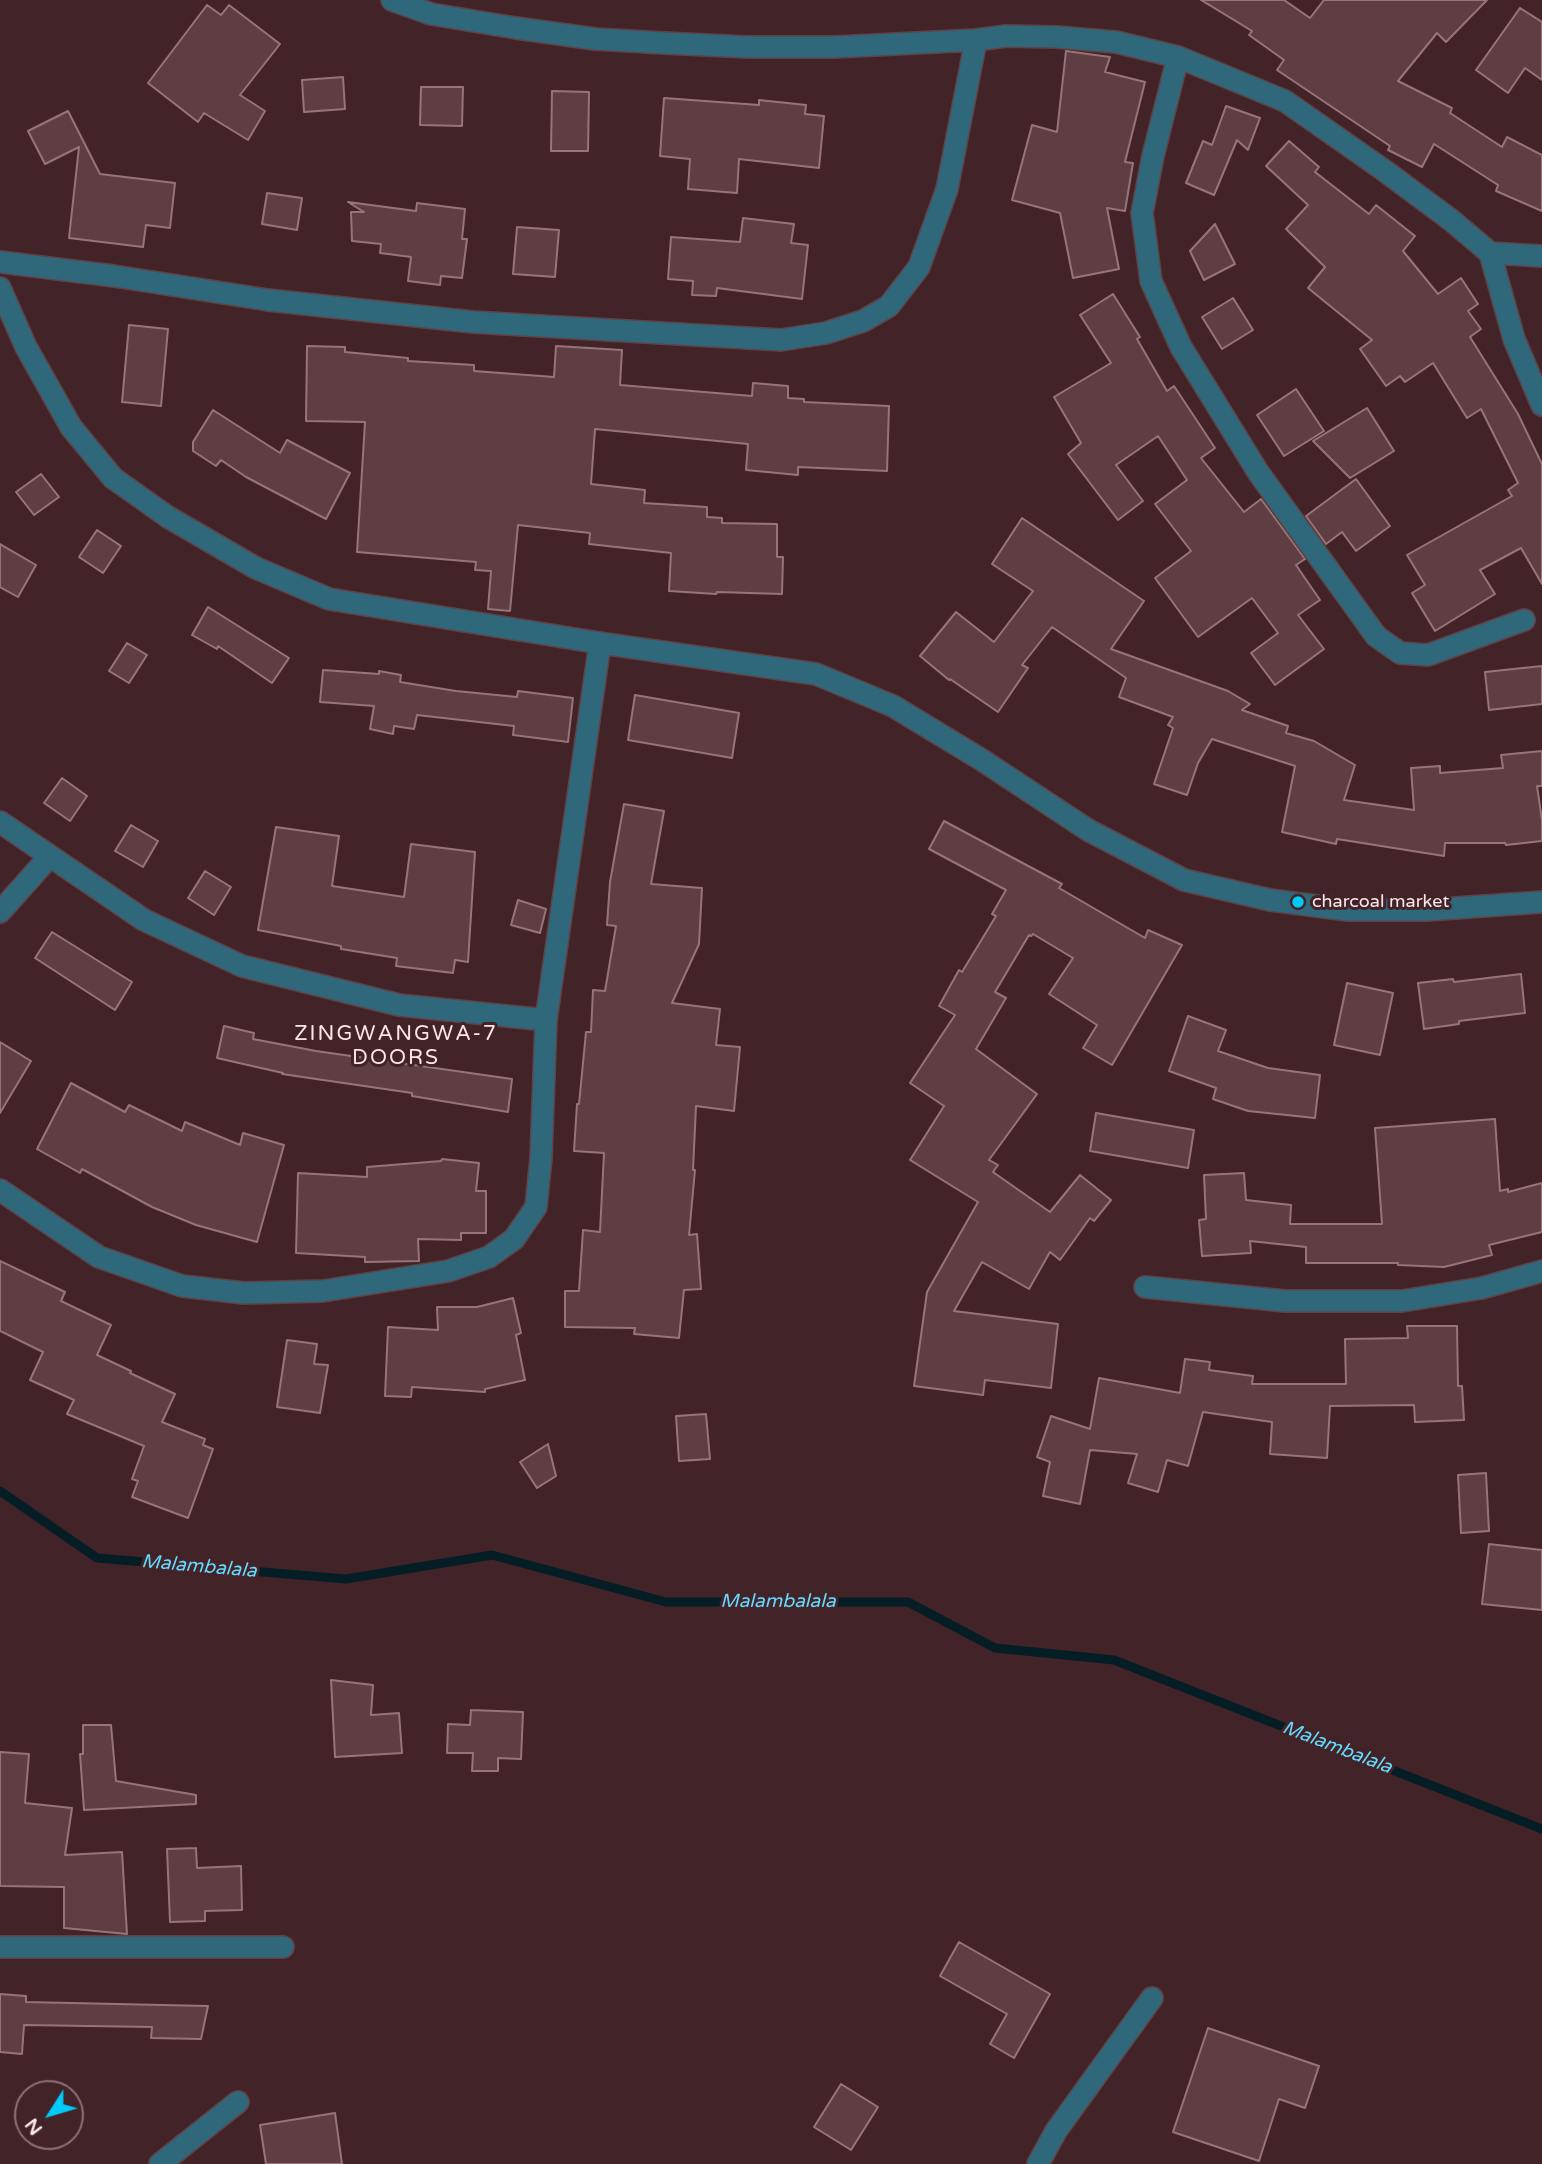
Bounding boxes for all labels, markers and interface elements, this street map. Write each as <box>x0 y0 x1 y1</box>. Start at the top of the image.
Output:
place label: charcoal market <box>1312 891 1449 913</box>
marker: charcoal market <box>1290 894 1306 910</box>
district label: ZINGWANGWA-7 DOORS <box>296 1021 496 1071</box>
water label: Malambalala <box>141 1551 257 1583</box>
water label: Malambalala <box>720 1591 836 1613</box>
water label: Malambalala <box>1279 1717 1395 1779</box>
north arrow <box>14 2080 84 2150</box>
text: N <box>20 2114 47 2139</box>

